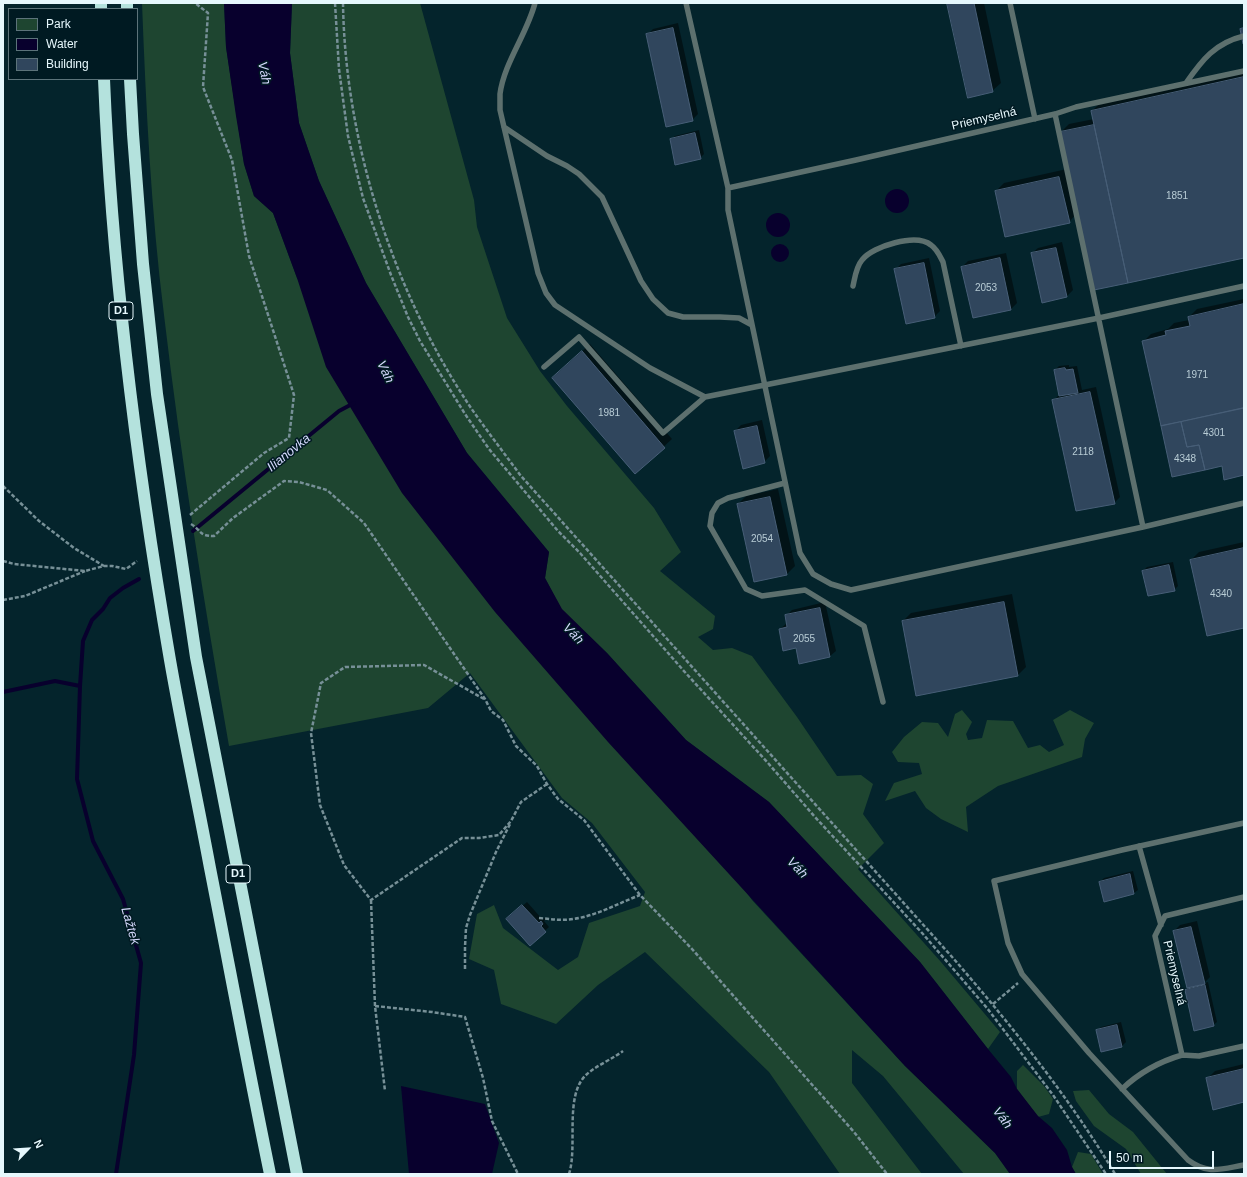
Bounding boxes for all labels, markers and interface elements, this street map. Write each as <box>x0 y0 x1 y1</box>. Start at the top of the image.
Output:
legend <box>8 8 138 80</box>
text: Park <box>46 17 71 31</box>
text: Water <box>46 37 78 51</box>
text: Building <box>46 57 89 71</box>
water label: Váh <box>254 60 274 86</box>
street label: Priemyselná <box>950 105 1018 133</box>
house number: 1851 <box>1166 190 1188 202</box>
house number: 2053 <box>975 282 997 294</box>
road number: D1 <box>109 302 133 320</box>
water label: Váh <box>373 358 397 386</box>
house number: 1971 <box>1186 369 1208 381</box>
house number: 1981 <box>598 407 620 419</box>
house number: 4301 <box>1203 427 1225 439</box>
water label: Ilianovka <box>264 431 314 475</box>
house number: 2118 <box>1072 446 1094 458</box>
house number: 4348 <box>1174 453 1196 465</box>
house number: 2054 <box>751 533 773 545</box>
house number: 4340 <box>1210 588 1232 600</box>
water label: Váh <box>559 620 587 648</box>
house number: 2055 <box>793 633 815 645</box>
water label: Váh <box>783 854 811 882</box>
road number: D1 <box>226 865 250 883</box>
water label: Lažtek <box>117 905 143 947</box>
street label: Priemyselná <box>1160 939 1188 1007</box>
water label: Váh <box>989 1104 1015 1132</box>
north arrow <box>8 1129 48 1169</box>
text: N <box>32 1138 46 1150</box>
scale bar <box>1111 1143 1216 1169</box>
text: 50 m <box>1116 1151 1143 1165</box>

